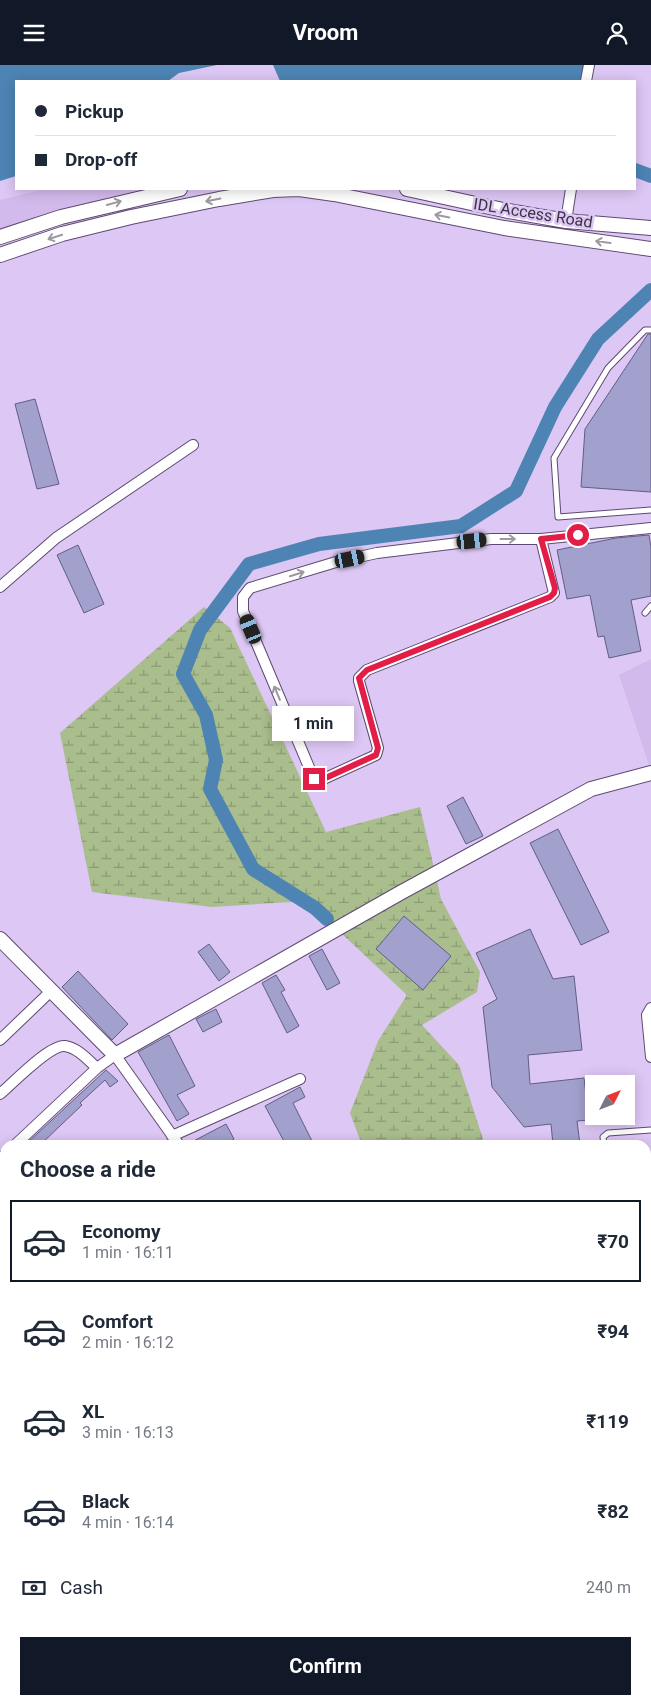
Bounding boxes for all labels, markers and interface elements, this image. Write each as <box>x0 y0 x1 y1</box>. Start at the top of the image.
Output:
icon: menu <box>20 19 48 47</box>
icon: person <box>603 19 631 47</box>
text: Vroom <box>293 20 358 45</box>
text: Pickup <box>65 100 124 123</box>
text: Drop-off <box>65 148 137 171</box>
street label: IDL Access Road <box>472 194 594 232</box>
one-way arrow <box>206 195 222 205</box>
one-way arrow <box>105 198 121 207</box>
one-way arrow <box>435 210 451 220</box>
one-way arrow <box>47 232 63 242</box>
one-way arrow <box>595 237 611 247</box>
route start <box>567 524 589 546</box>
car <box>456 532 487 550</box>
one-way arrow <box>500 534 516 544</box>
car <box>333 549 366 569</box>
one-way arrow <box>288 568 304 578</box>
car <box>238 612 263 646</box>
one-way arrow <box>272 686 281 701</box>
callout: 1 min <box>273 707 355 741</box>
text: 1 min <box>293 714 333 733</box>
route end <box>303 768 325 790</box>
north arrow <box>585 1075 635 1125</box>
map controls <box>585 1075 635 1125</box>
text: Choose a ride <box>20 1157 156 1182</box>
icon: car <box>22 1219 67 1264</box>
text: Economy <box>82 1220 161 1243</box>
text: ₹70 <box>597 1230 629 1253</box>
text: 1 min · 16:11 <box>82 1243 174 1262</box>
icon: car <box>22 1309 67 1354</box>
text: Comfort <box>82 1310 153 1333</box>
text: ₹94 <box>597 1320 629 1343</box>
text: 2 min · 16:12 <box>82 1333 174 1352</box>
icon: car <box>22 1399 67 1444</box>
text: XL <box>82 1400 104 1423</box>
text: ₹119 <box>586 1410 629 1433</box>
text: 3 min · 16:13 <box>82 1423 174 1442</box>
icon: car <box>22 1489 67 1534</box>
text: Black <box>82 1490 129 1513</box>
text: ₹82 <box>597 1500 629 1523</box>
text: 4 min · 16:14 <box>82 1513 174 1532</box>
icon: cash <box>20 1574 48 1602</box>
text: Cash <box>60 1576 103 1599</box>
text: 240 m <box>586 1578 631 1597</box>
button: Confirm <box>20 1637 631 1695</box>

